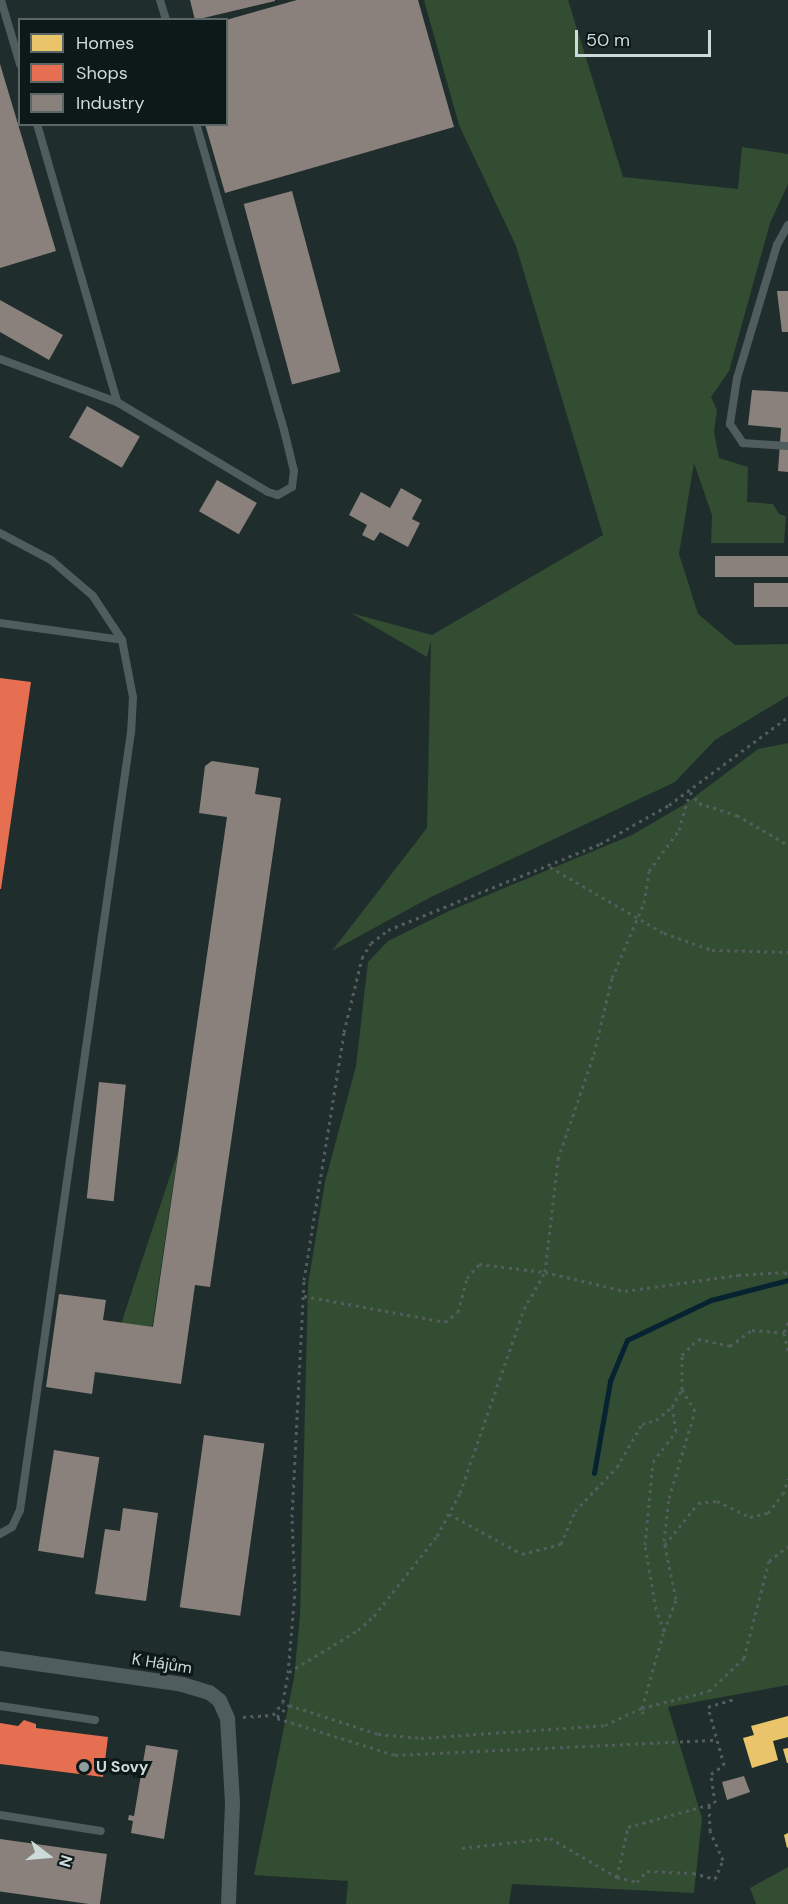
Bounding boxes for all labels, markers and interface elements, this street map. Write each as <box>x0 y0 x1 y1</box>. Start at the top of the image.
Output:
legend <box>18 18 228 126</box>
scale bar <box>578 18 714 56</box>
text: 50 m <box>586 28 630 52</box>
text: Homes <box>76 31 134 55</box>
text: Shops <box>76 61 128 85</box>
text: Industry <box>76 91 145 115</box>
street label: K Hájům <box>131 1650 193 1678</box>
place label: U Sovy <box>96 1757 148 1777</box>
marker: U Sovy <box>77 1760 91 1774</box>
north arrow <box>18 1826 78 1886</box>
text: N <box>54 1853 77 1870</box>

